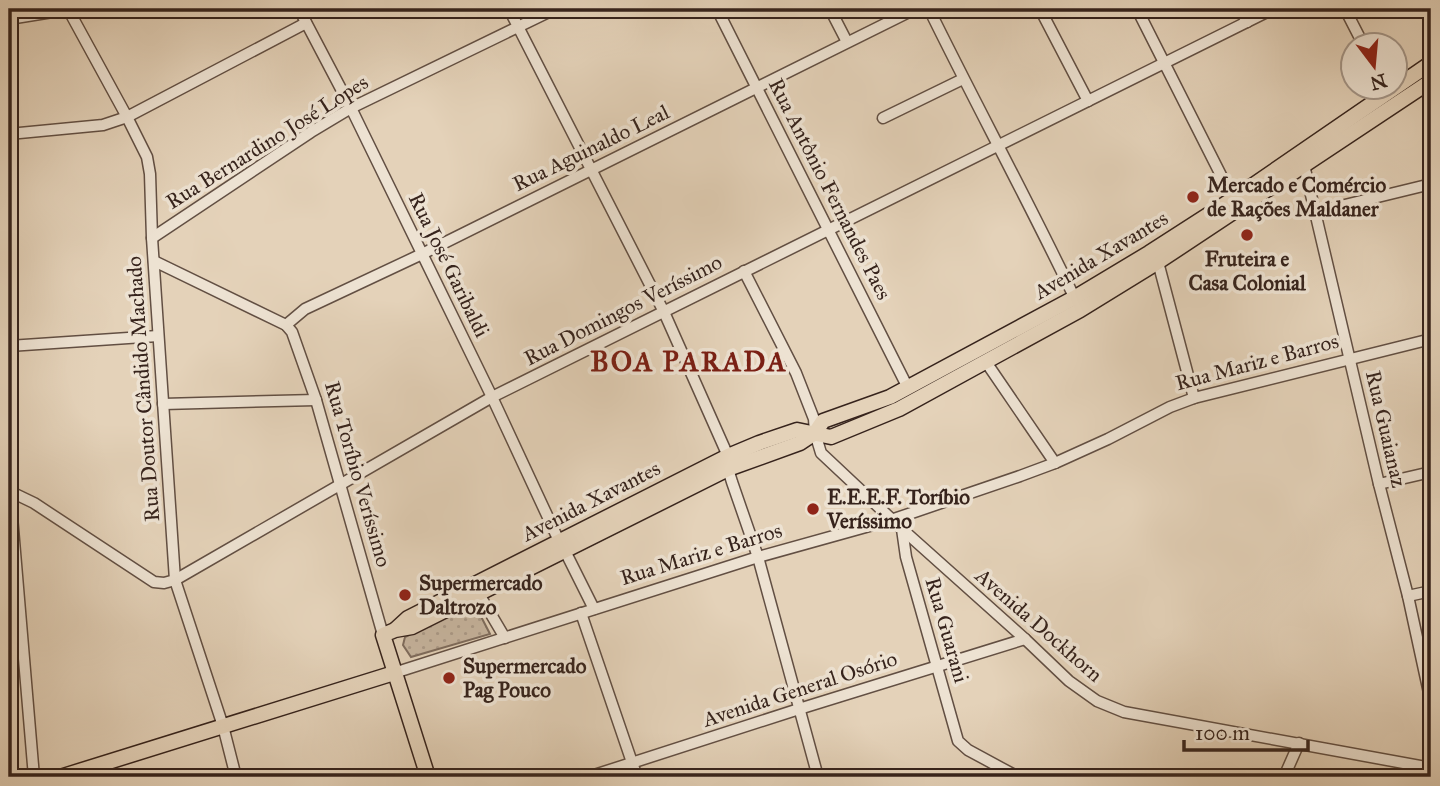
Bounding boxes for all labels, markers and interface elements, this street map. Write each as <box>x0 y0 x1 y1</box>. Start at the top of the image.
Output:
north arrow <box>1338 32 1408 102</box>
street label: Rua Bernardino José Lopes <box>161 69 373 215</box>
text: N <box>1368 69 1389 95</box>
street label: Rua Antônio Fernandes Paes <box>763 74 897 304</box>
street label: Rua Aguinaldo Leal <box>509 99 674 197</box>
place label: Mercado e Comércio de Rações Maldaner <box>1207 172 1386 222</box>
street label: Rua José Garibaldi <box>403 188 495 342</box>
marker: Mercado e Comércio de Rações Maldaner <box>1185 189 1201 205</box>
street label: Avenida Xavantes <box>1028 205 1173 306</box>
marker: Fruteira e Casa Colonial <box>1239 227 1255 243</box>
place label: Fruteira e Casa Colonial <box>1188 246 1307 296</box>
street label: Rua Domingos Veríssimo <box>520 249 727 371</box>
street label: Rua Doutor Cândido Machado <box>121 255 165 523</box>
street label: Rua Mariz e Barros <box>1173 328 1341 396</box>
district label: BOA PARADA <box>590 344 788 379</box>
street label: Rua Guaianaz <box>1360 368 1412 490</box>
street label: Rua Toríbio Veríssimo <box>319 378 397 570</box>
street label: Avenida Xavantes <box>517 455 664 547</box>
place label: E.E.E.F. Toríbio Veríssimo <box>826 484 970 534</box>
marker: E.E.E.F. Toríbio Veríssimo <box>805 501 821 517</box>
street label: Rua Mariz e Barros <box>617 517 785 591</box>
street label: Avenida Dockhorn <box>969 562 1108 687</box>
place label: Supermercado Daltrozo <box>419 570 543 620</box>
street label: Rua Guarani <box>920 574 975 686</box>
marker: Supermercado Daltrozo <box>397 587 413 603</box>
street label: Avenida General Osório <box>699 645 901 733</box>
place label: Supermercado Pag Pouco <box>463 653 587 703</box>
marker: Supermercado Pag Pouco <box>441 670 457 686</box>
scale bar <box>1184 709 1309 753</box>
text: 100 m <box>1195 720 1250 746</box>

